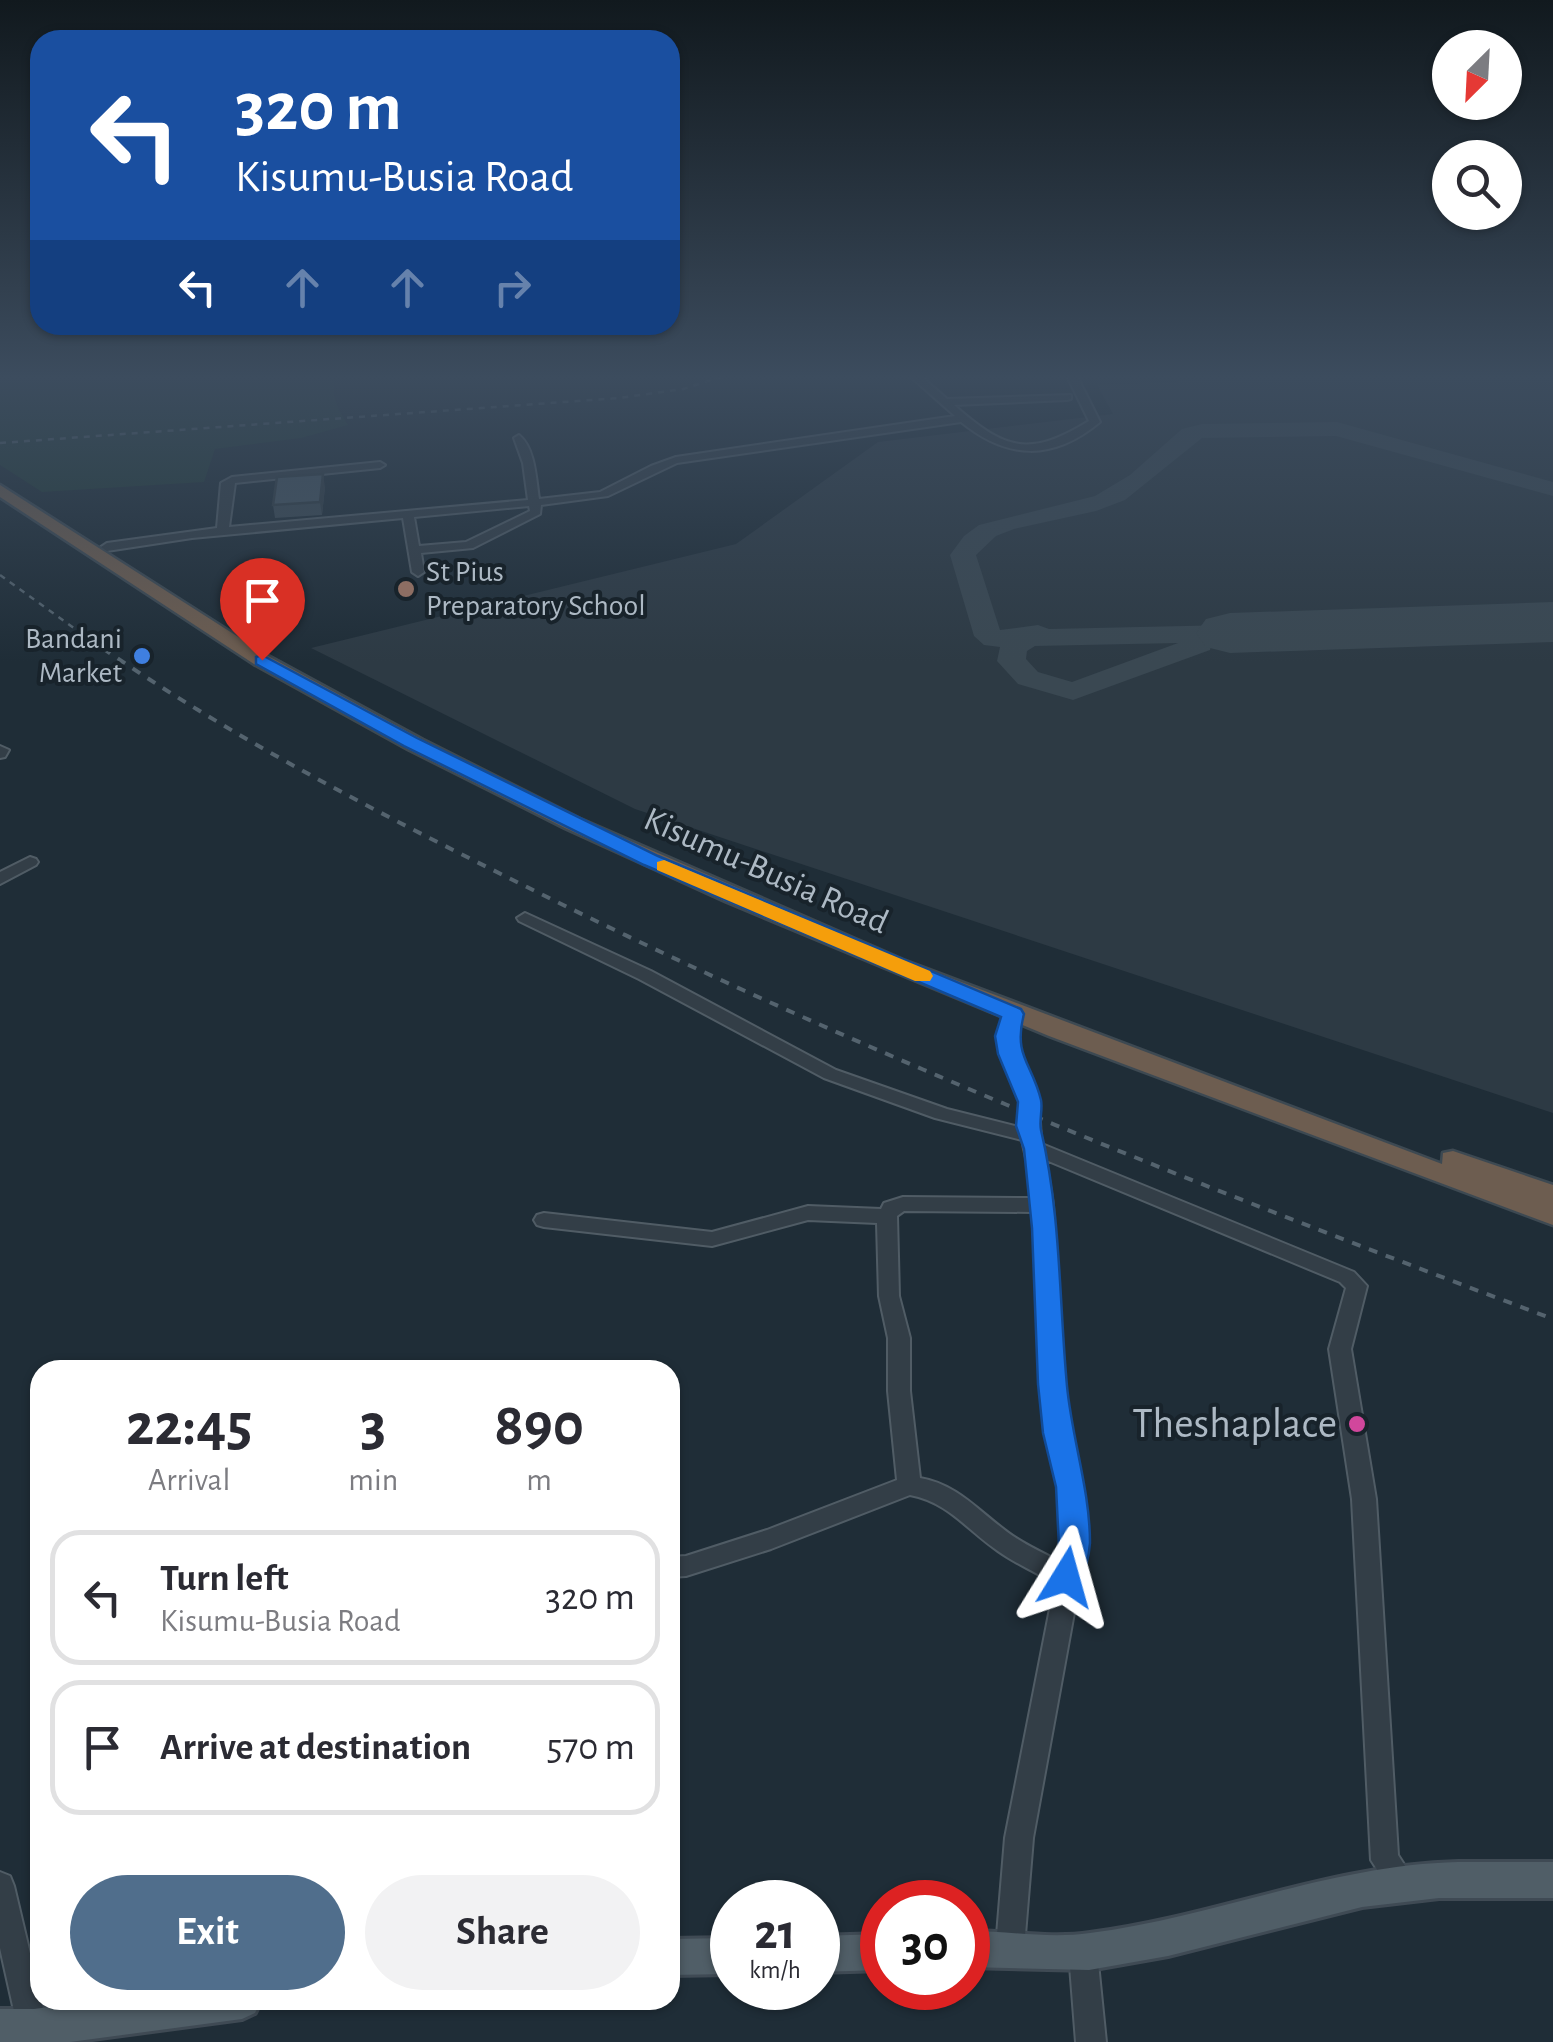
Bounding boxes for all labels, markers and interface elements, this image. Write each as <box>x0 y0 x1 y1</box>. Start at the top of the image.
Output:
north arrow <box>1432 30 1522 120</box>
map controls <box>1432 30 1522 230</box>
icon: left <box>70 70 200 200</box>
text: 320 m <box>235 73 402 143</box>
button: search <box>1432 140 1522 230</box>
text: Kisumu-Busia Road <box>235 155 573 200</box>
icon: left <box>170 260 225 315</box>
icon: ahead <box>275 260 330 315</box>
icon: ahead <box>380 260 435 315</box>
icon: right <box>485 260 540 315</box>
place label: St Pius Preparatory School <box>426 557 646 621</box>
pin <box>220 558 305 661</box>
icon: arrive <box>235 573 290 628</box>
marker: St Pius Preparatory School <box>395 578 417 600</box>
place label: Bandani Market <box>25 624 122 688</box>
marker: Bandani Market <box>131 645 153 667</box>
street label: Kisumu-Busia Road <box>639 801 893 941</box>
text: 22:45 <box>126 1396 252 1456</box>
text: 3 <box>360 1396 386 1456</box>
text: 890 <box>494 1396 584 1456</box>
place label: Theshaplace <box>1132 1403 1337 1445</box>
marker: Theshaplace <box>1346 1413 1368 1435</box>
text: Arrival <box>148 1464 230 1496</box>
text: min <box>348 1464 398 1496</box>
text: m <box>526 1464 552 1496</box>
position arrow <box>1014 1525 1118 1629</box>
text: Turn left <box>160 1560 288 1598</box>
icon: left <box>75 1570 130 1625</box>
text: 320 m <box>545 1579 635 1617</box>
text: Kisumu-Busia Road <box>160 1605 401 1637</box>
icon: arrive <box>75 1720 130 1775</box>
text: Arrive at destination <box>160 1729 471 1767</box>
text: 570 m <box>547 1729 635 1767</box>
button: Exit <box>70 1875 345 1990</box>
button: Share <box>365 1875 640 1990</box>
speed limit sign: 30 <box>860 1880 990 2010</box>
text: 21 <box>754 1908 796 1958</box>
text: km/h <box>749 1958 801 1983</box>

